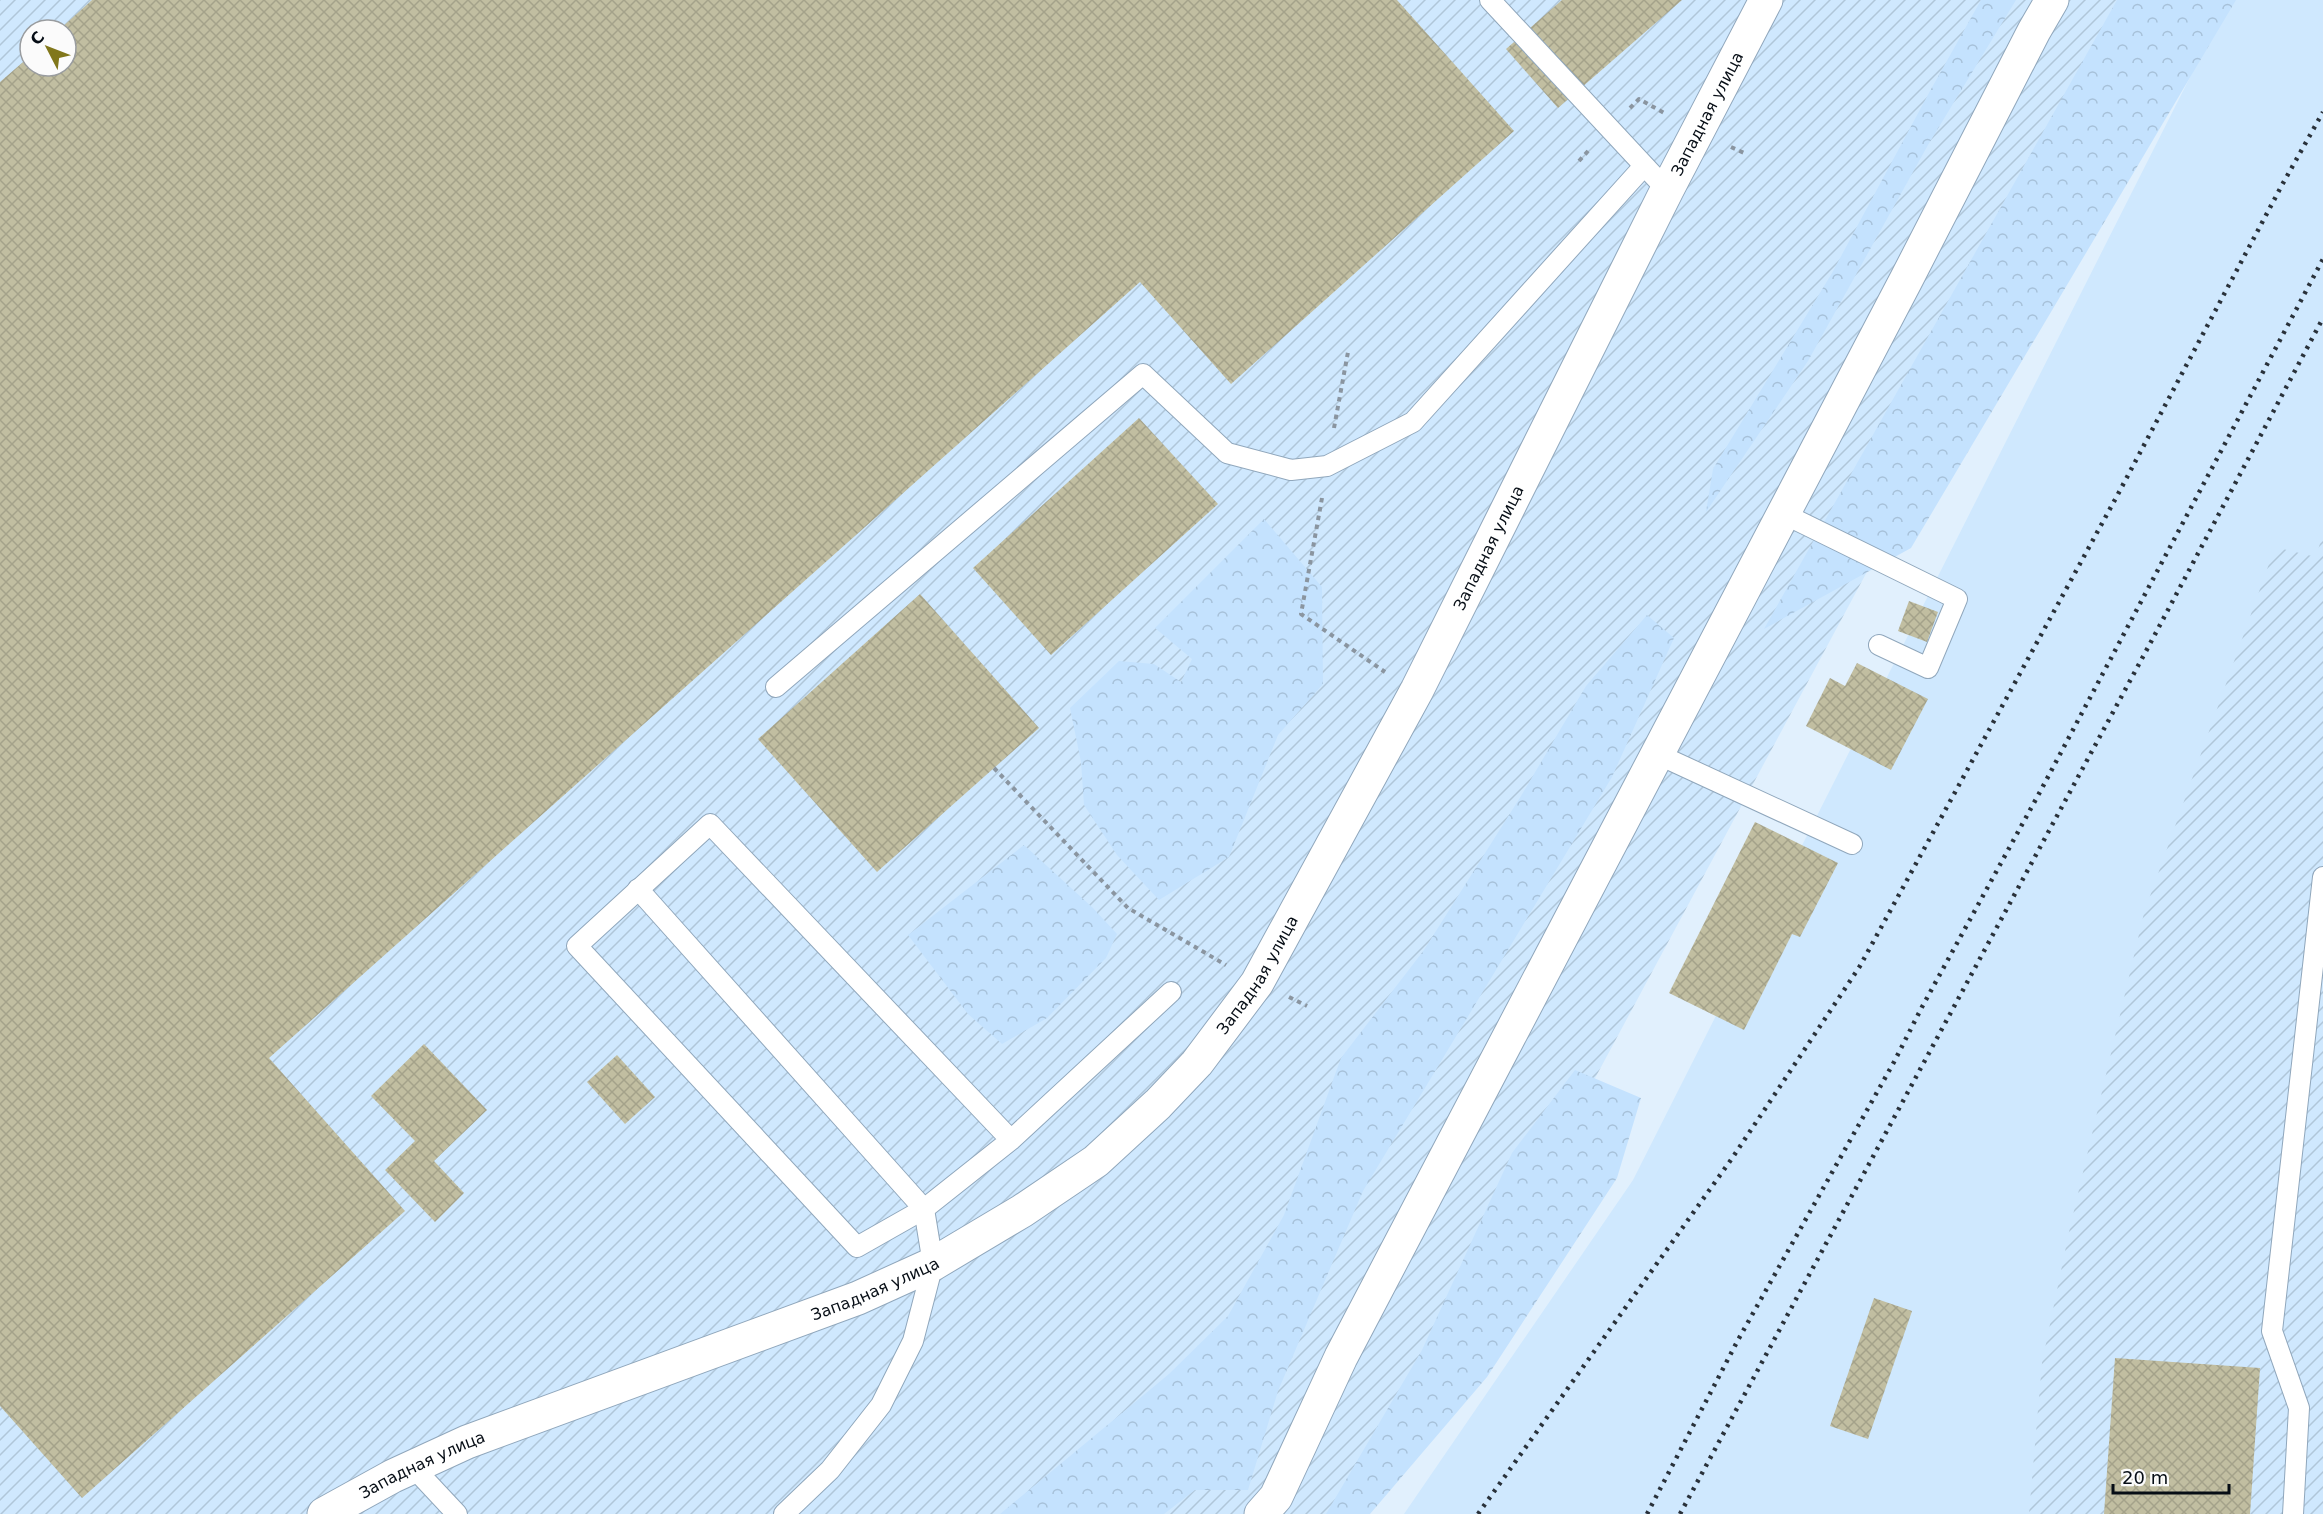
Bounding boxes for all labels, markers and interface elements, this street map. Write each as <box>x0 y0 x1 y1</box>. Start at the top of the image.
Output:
north arrow <box>18 18 78 78</box>
text: С <box>26 28 48 49</box>
street label: Западная улица <box>1667 48 1747 179</box>
street label: Западная улица <box>1449 482 1527 613</box>
street label: Западная улица <box>1212 912 1302 1038</box>
street label: Западная улица <box>808 1253 942 1324</box>
street label: Западная улица <box>356 1427 488 1502</box>
scale bar <box>2113 1457 2228 1495</box>
text: 20 m <box>2122 1467 2168 1488</box>

